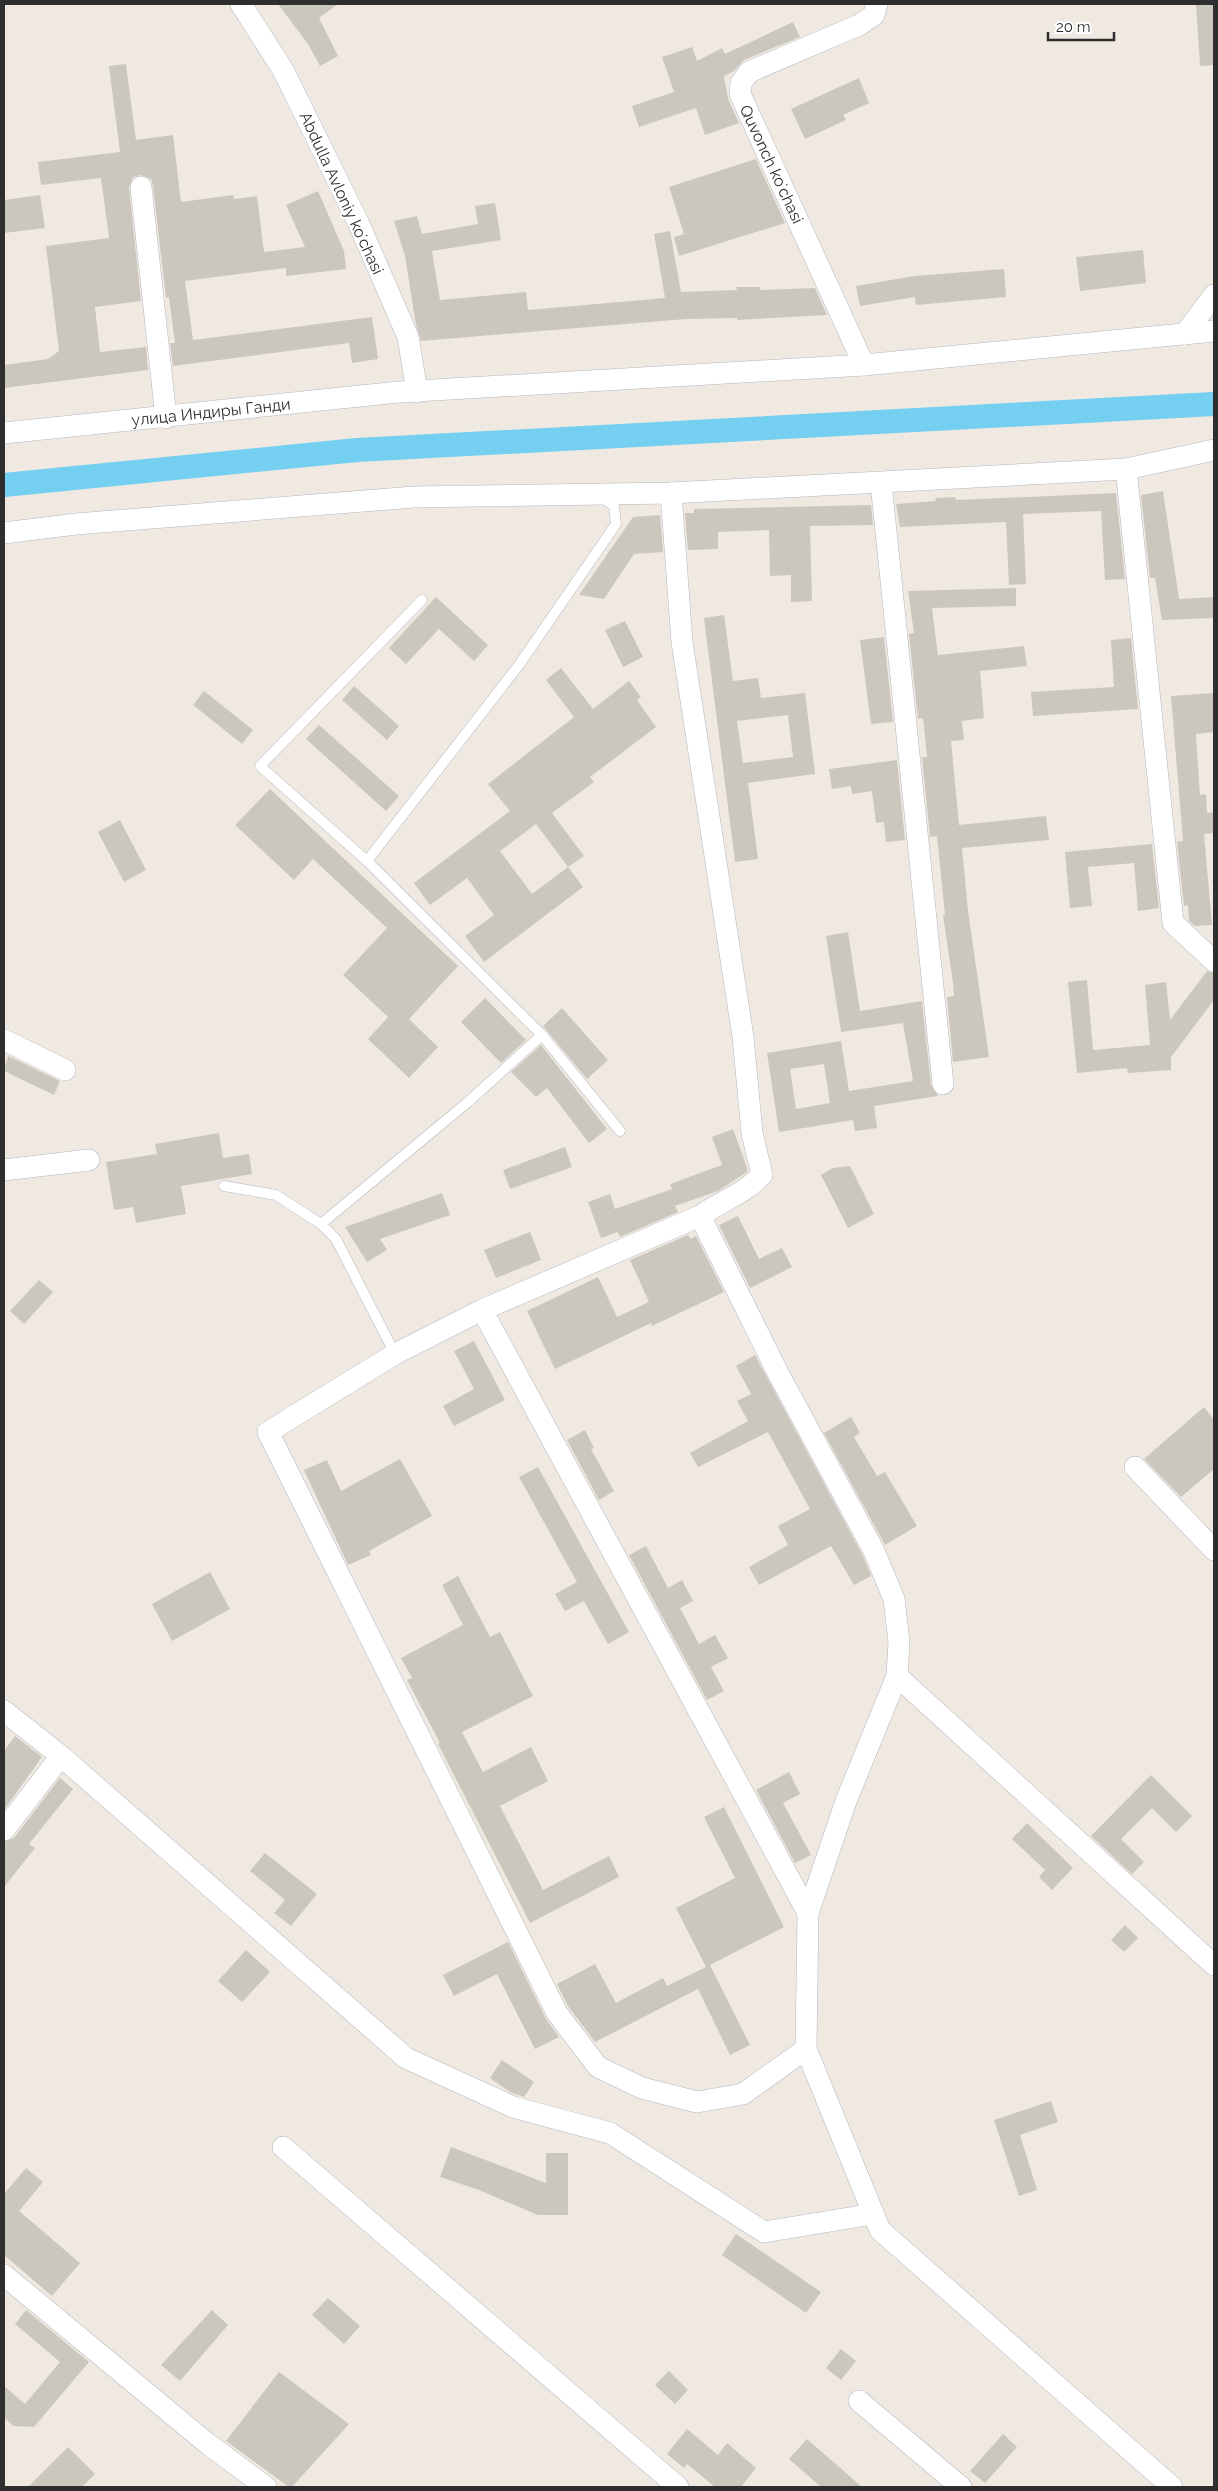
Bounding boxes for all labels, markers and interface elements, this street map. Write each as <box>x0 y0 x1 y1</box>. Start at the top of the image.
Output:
scale bar <box>1048 10 1114 42</box>
text: 20 m <box>1056 18 1091 36</box>
street label: Quvonch koʻchasi <box>736 102 807 227</box>
street label: Abdulla Avloniy koʻchasi <box>296 109 388 277</box>
street label: улица Индиры Ганди <box>131 394 291 430</box>

